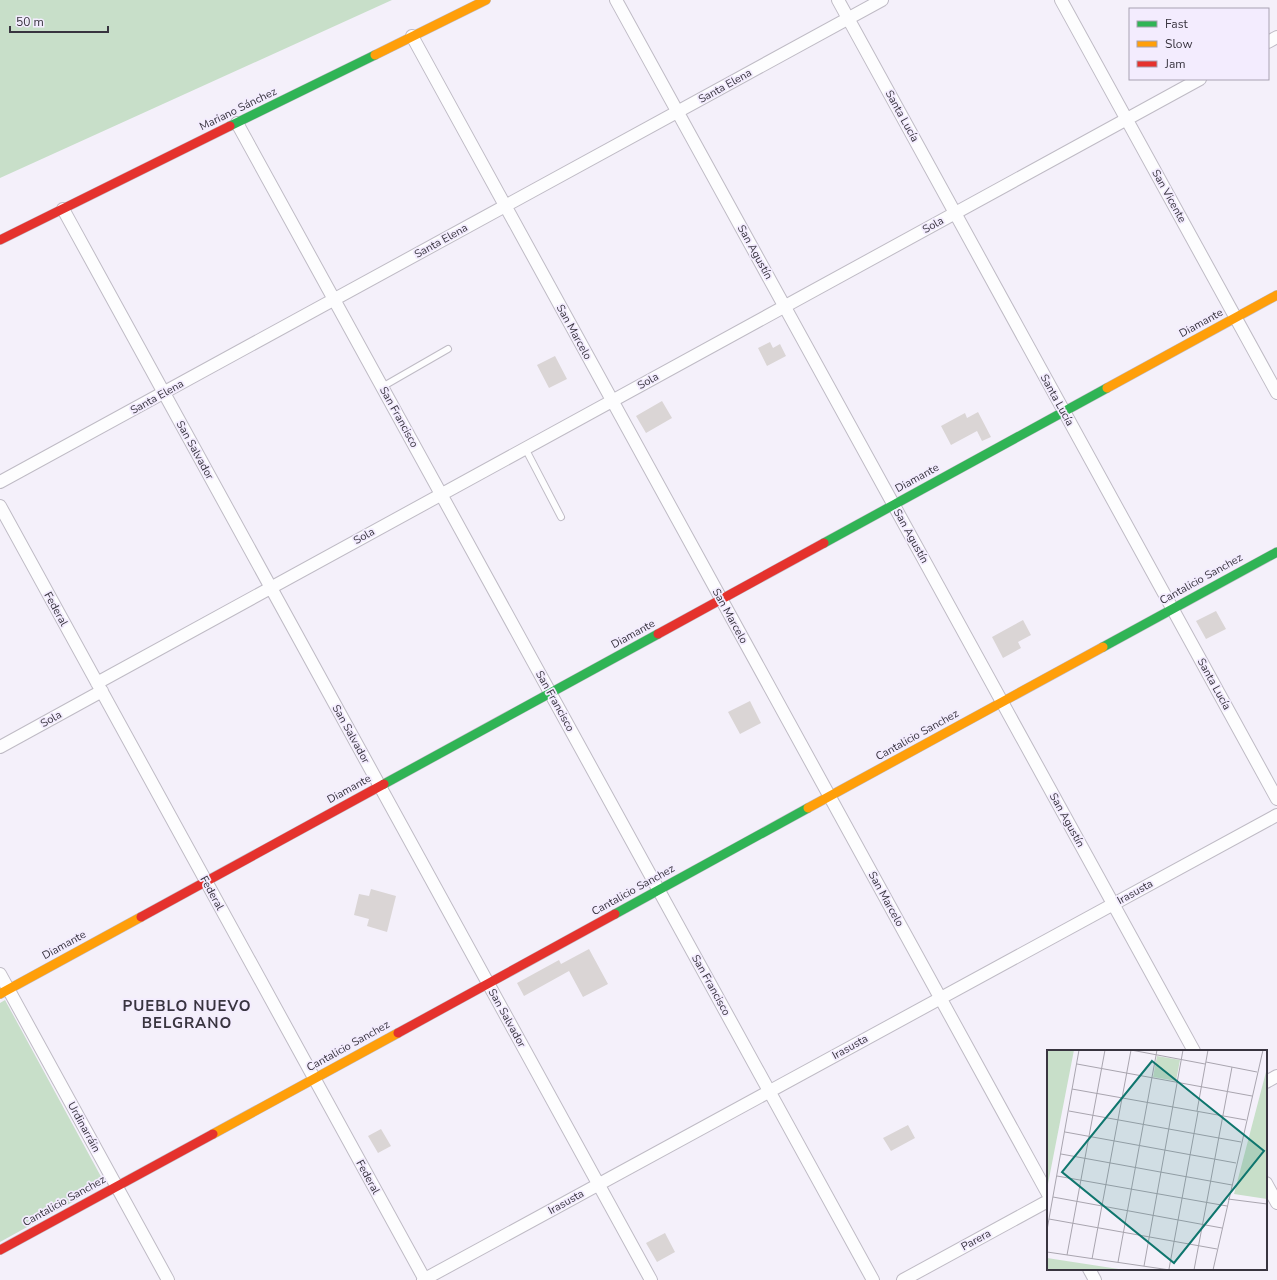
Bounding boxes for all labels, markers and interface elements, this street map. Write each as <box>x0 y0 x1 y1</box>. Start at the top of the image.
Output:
scale bar <box>10 8 108 34</box>
legend <box>1129 8 1269 80</box>
text: 50 m <box>16 14 44 30</box>
text: Fast <box>1165 16 1188 32</box>
text: Slow <box>1165 36 1193 52</box>
text: Jam <box>1164 56 1186 72</box>
street label: Santa Elena <box>696 65 755 107</box>
street label: Mariano Sánchez <box>197 84 279 134</box>
street label: Santa Lucía <box>882 87 922 145</box>
street label: San Vicente <box>1148 167 1190 225</box>
street label: Sola <box>920 213 946 237</box>
street label: Santa Elena <box>412 220 471 262</box>
street label: San Agustín <box>734 222 776 282</box>
street label: San Marcelo <box>553 302 595 362</box>
street label: Diamante <box>1177 305 1226 341</box>
street label: Sola <box>635 369 661 393</box>
street label: Santa Lucía <box>1037 371 1077 429</box>
street label: Santa Elena <box>128 376 187 418</box>
street label: San Francisco <box>376 384 422 450</box>
street label: San Salvador <box>173 418 217 482</box>
street label: Diamante <box>893 460 942 496</box>
street label: San Agustín <box>890 506 932 566</box>
street label: Sola <box>351 524 377 548</box>
street label: Cantalicio Sanchez <box>1157 550 1245 608</box>
street label: San Marcelo <box>709 586 751 646</box>
street label: Federal <box>40 589 72 629</box>
street label: Diamante <box>609 616 658 652</box>
street label: Santa Lucía <box>1194 655 1234 713</box>
street label: San Francisco <box>532 668 578 734</box>
street label: San Salvador <box>329 702 373 766</box>
street label: Cantalicio Sanchez <box>873 706 961 764</box>
street label: Sola <box>38 707 64 731</box>
street label: Diamante <box>325 771 374 807</box>
street label: San Agustín <box>1046 790 1088 850</box>
street label: Cantalicio Sanchez <box>589 861 677 919</box>
street label: San Marcelo <box>865 869 907 929</box>
street label: Federal <box>196 873 228 913</box>
street label: Irasusta <box>1114 876 1156 908</box>
street label: Diamante <box>40 927 89 963</box>
street label: San Francisco <box>688 952 734 1018</box>
street label: San Salvador <box>485 986 529 1050</box>
district label: PUEBLO NUEVO BELGRANO <box>122 996 252 1033</box>
street label: Cantalicio Sanchez <box>304 1017 392 1075</box>
street label: Irasusta <box>829 1031 871 1063</box>
inset map <box>1047 1050 1267 1270</box>
street label: Urdinarráin <box>64 1099 104 1155</box>
street label: Federal <box>352 1157 384 1197</box>
street label: Cantalicio Sanchez <box>20 1172 108 1230</box>
street label: Irasusta <box>545 1186 587 1218</box>
street label: Parera <box>958 1226 994 1254</box>

